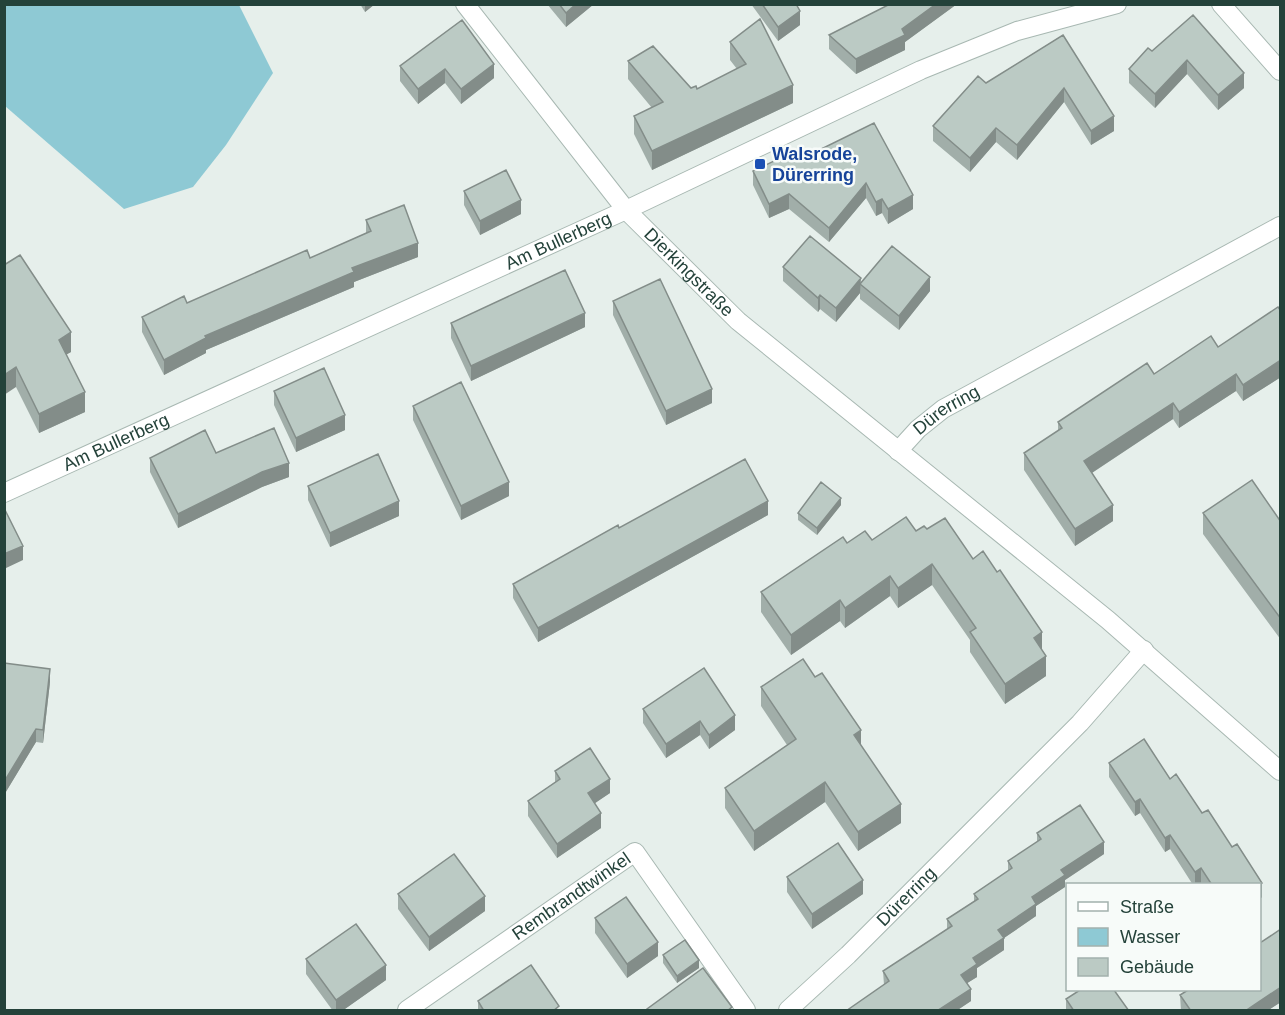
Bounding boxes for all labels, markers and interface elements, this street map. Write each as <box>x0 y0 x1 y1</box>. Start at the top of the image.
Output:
place label: Walsrode, Dürerring <box>772 144 857 185</box>
marker: Walsrode, Dürerring <box>753 157 767 171</box>
street label: Am Bullerberg <box>502 208 614 274</box>
street label: Dierkingstraße <box>640 224 738 321</box>
street label: Dürerring <box>909 381 983 439</box>
street label: Am Bullerberg <box>60 409 172 475</box>
street label: Rembrandtwinkel <box>509 848 634 944</box>
street label: Dürerring <box>873 863 940 930</box>
legend <box>1066 883 1261 991</box>
text: Straße <box>1120 897 1174 917</box>
text: Wasser <box>1120 927 1180 947</box>
text: Gebäude <box>1120 957 1194 977</box>

